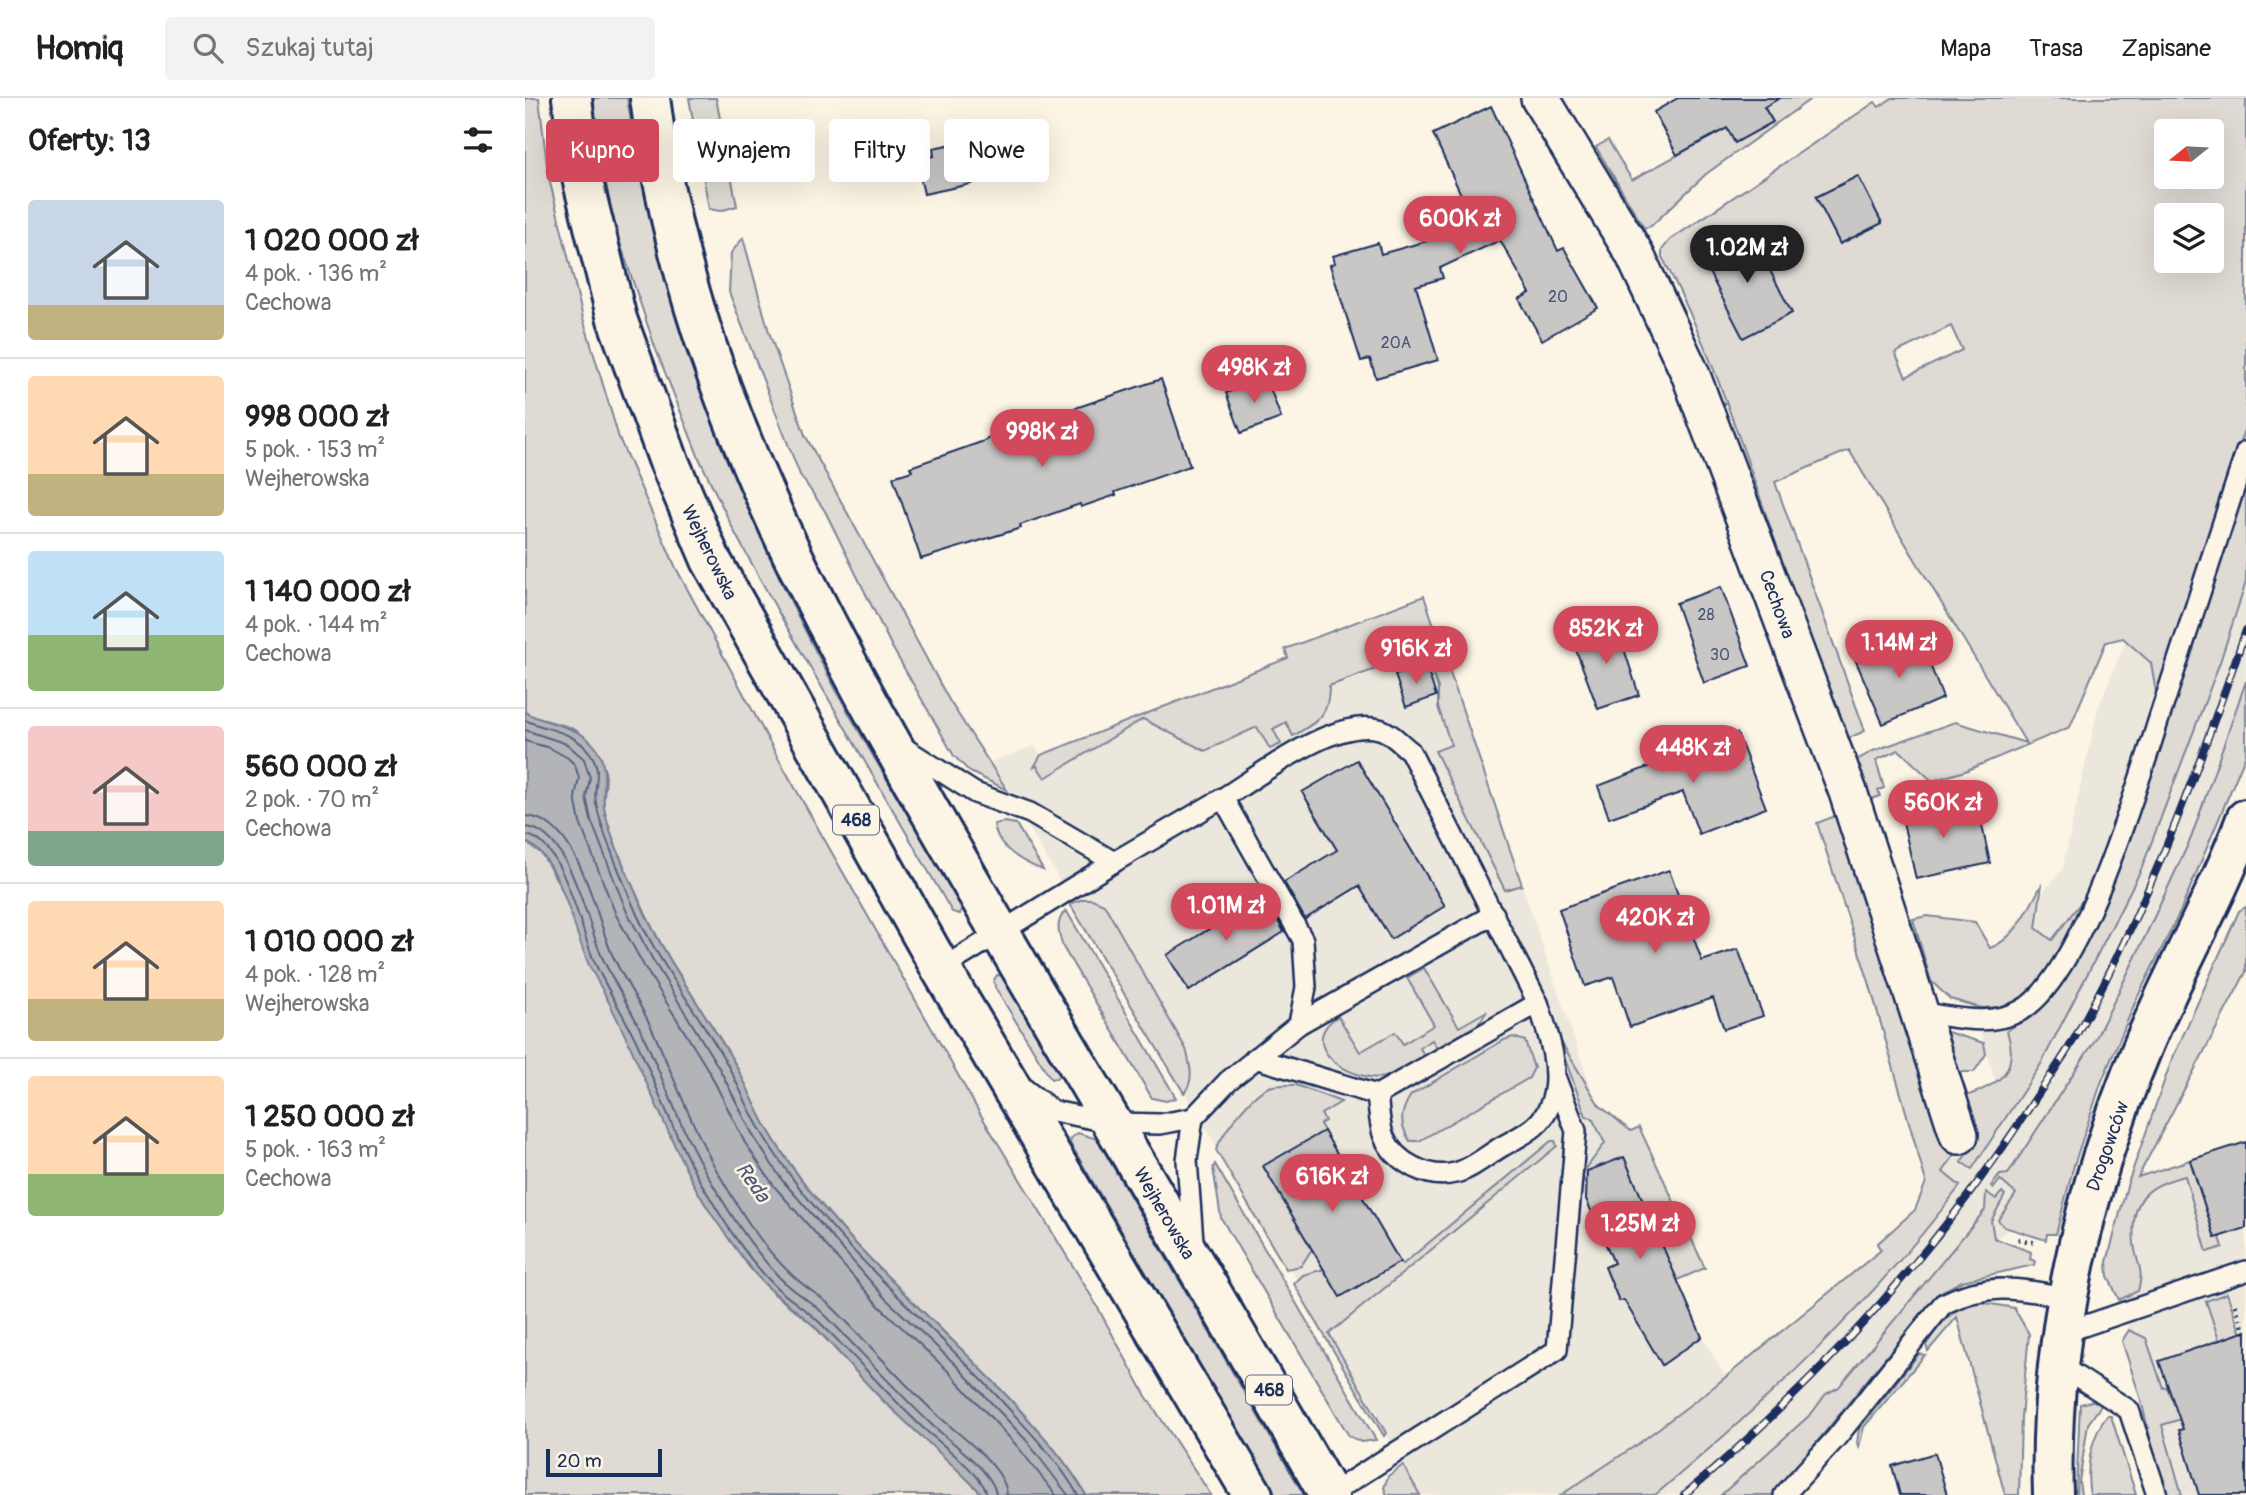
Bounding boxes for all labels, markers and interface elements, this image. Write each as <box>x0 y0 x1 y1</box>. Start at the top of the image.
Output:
search box <box>165 17 655 80</box>
text: Homiq <box>35 28 123 69</box>
icon: search <box>189 29 227 67</box>
text: Szukaj tutaj <box>245 32 374 64</box>
text: Mapa <box>1940 34 1991 63</box>
text: Trasa <box>2029 34 2083 63</box>
text: Zapisane <box>2121 34 2211 63</box>
chip: Kupno <box>546 119 659 182</box>
chip: Wynajem <box>673 119 815 182</box>
chip: Filtry <box>829 119 930 182</box>
chip: Nowe <box>944 119 1049 182</box>
north arrow <box>2154 119 2224 189</box>
map controls <box>2154 119 2224 273</box>
icon: filters <box>459 121 497 159</box>
text: Oferty: 13 <box>28 122 151 159</box>
pin: 600K zł <box>1395 197 1525 256</box>
button: layers <box>2154 203 2224 273</box>
text: 600K zł <box>1419 204 1501 233</box>
text: 1 020 000 zł <box>245 222 419 259</box>
pin: 1.02M zł <box>1675 226 1819 285</box>
icon: home <box>84 228 168 312</box>
text: 1.02M zł <box>1706 233 1788 262</box>
text: 4 pok. · 136 m² <box>245 259 387 288</box>
house number: 20 <box>1548 287 1568 307</box>
text: Cechowa <box>245 288 331 317</box>
house number: 20A <box>1381 333 1411 353</box>
pin: 498K zł <box>1189 345 1319 405</box>
text: 498K zł <box>1217 353 1291 382</box>
text: 998 000 zł <box>245 398 389 435</box>
icon: home <box>84 404 168 488</box>
pin: 998K zł <box>977 410 1107 469</box>
text: 998K zł <box>1006 417 1078 446</box>
text: 5 pok. · 153 m² <box>245 435 385 464</box>
text: Wejherowska <box>245 464 369 493</box>
street label: Wejherowska <box>676 501 742 604</box>
street label: Cechowa <box>1754 567 1801 642</box>
text: 1 140 000 zł <box>245 573 410 610</box>
icon: home <box>84 579 168 663</box>
house number: 28 <box>1697 605 1715 625</box>
pin: 852K zł <box>1541 606 1671 666</box>
text: 4 pok. · 144 m² <box>245 610 388 639</box>
text: 852K zł <box>1569 614 1643 643</box>
pin: 1.14M zł <box>1827 620 1971 680</box>
pin: 916K zł <box>1351 626 1481 686</box>
text: 1.14M zł <box>1861 628 1937 657</box>
text: 916K zł <box>1381 634 1451 663</box>
text: Cechowa <box>245 639 331 668</box>
house number: 30 <box>1710 645 1730 665</box>
pin: 448K zł <box>1628 726 1758 785</box>
text: 448K zł <box>1656 733 1730 762</box>
text: 560 000 zł <box>245 748 397 785</box>
icon: home <box>84 754 168 838</box>
pin: 560K zł <box>1878 780 2008 840</box>
text: 2 pok. · 70 m² <box>245 785 379 814</box>
text: 560K zł <box>1904 788 1982 817</box>
road number: 468 <box>833 806 879 834</box>
text: Cechowa <box>245 814 331 843</box>
pin: 1.01M zł <box>1154 884 1298 943</box>
text: 1.01M zł <box>1187 891 1265 920</box>
pin: 420K zł <box>1590 896 1720 955</box>
text: 420K zł <box>1616 903 1694 932</box>
text: 1 010 000 zł <box>245 923 413 960</box>
icon: home <box>84 929 168 1013</box>
text: 4 pok. · 128 m² <box>245 960 385 989</box>
text: Wejherowska <box>245 989 369 1018</box>
text: 1 250 000 zł <box>245 1098 414 1135</box>
street label: Drogowców <box>2081 1098 2135 1195</box>
icon: home <box>84 1104 168 1188</box>
text: 5 pok. · 163 m² <box>245 1135 386 1164</box>
pin: 616K zł <box>1267 1154 1397 1214</box>
water label: Reda <box>729 1157 777 1208</box>
text: 616K zł <box>1296 1162 1368 1191</box>
street label: Wejherowska <box>1128 1163 1200 1264</box>
text: Cechowa <box>245 1164 331 1193</box>
pin: 1.25M zł <box>1568 1202 1712 1261</box>
text: 1.25M zł <box>1601 1209 1679 1238</box>
road number: 468 <box>1246 1376 1292 1405</box>
scale bar <box>546 1446 661 1478</box>
text: 20 m <box>557 1449 602 1473</box>

